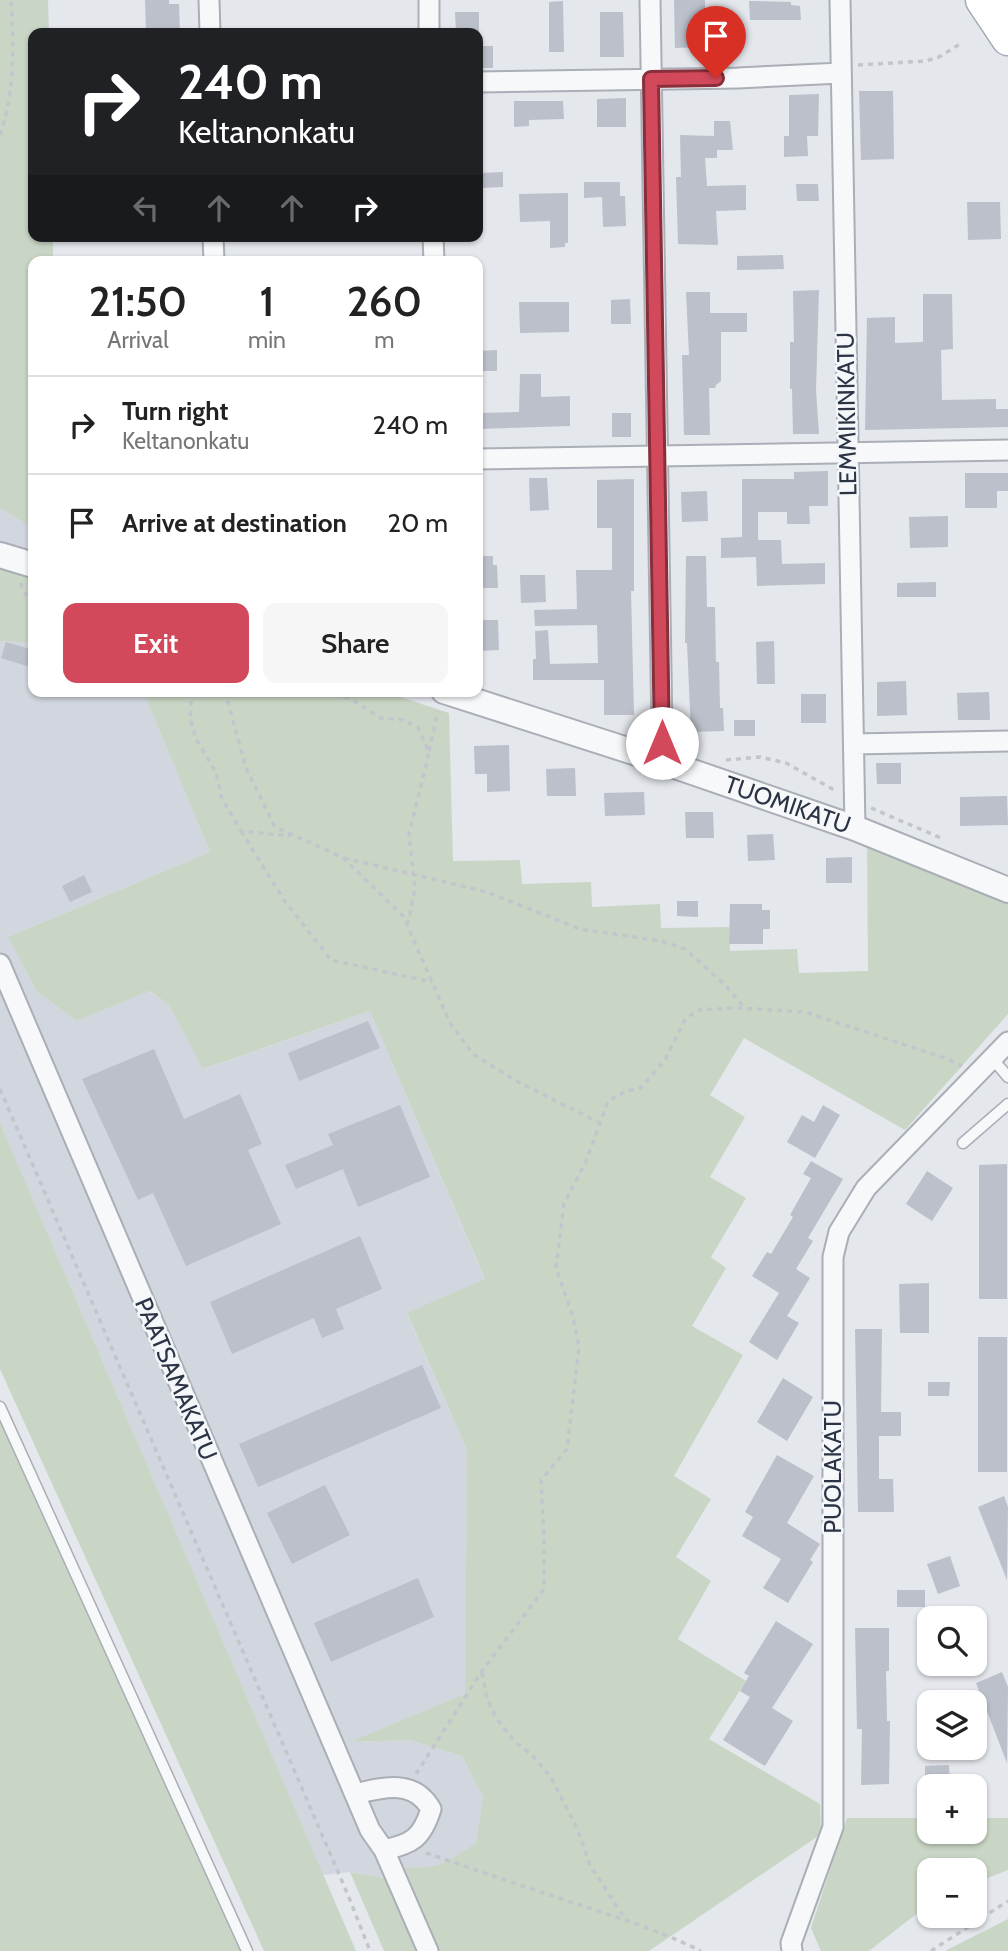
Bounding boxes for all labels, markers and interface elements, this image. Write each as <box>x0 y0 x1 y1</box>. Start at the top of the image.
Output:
pin <box>686 6 746 78</box>
icon: arrive <box>697 17 735 55</box>
text: 240 m <box>178 52 323 111</box>
icon: right <box>63 56 154 147</box>
text: Keltanonkatu <box>178 112 355 151</box>
icon: left <box>127 189 165 227</box>
icon: ahead <box>200 189 238 227</box>
icon: ahead <box>273 189 311 227</box>
icon: right <box>346 189 384 227</box>
text: 21:50 <box>89 275 187 327</box>
text: 1 <box>259 275 274 327</box>
text: 260 <box>347 275 422 327</box>
text: Arrival <box>107 326 169 354</box>
text: min <box>248 326 286 354</box>
text: m <box>374 326 395 354</box>
street label: LEMMIKINKATU <box>831 332 862 496</box>
text: Turn right <box>122 395 228 427</box>
icon: right <box>63 406 101 444</box>
text: 240 m <box>373 409 448 441</box>
text: Keltanonkatu <box>122 427 249 455</box>
icon: arrive <box>63 504 101 542</box>
text: Arrive at destination <box>122 507 347 539</box>
text: 20 m <box>388 507 448 539</box>
button: Exit <box>63 603 249 683</box>
button: Share <box>263 603 448 683</box>
position arrow <box>625 706 699 780</box>
street label: TUOMIKATU <box>721 769 855 839</box>
street label: PAATSAMAKATU <box>129 1293 224 1465</box>
street label: PUOLAKATU <box>818 1400 847 1534</box>
map controls <box>917 1606 987 1928</box>
button: search <box>917 1606 987 1676</box>
button: layers <box>917 1690 987 1760</box>
button: + <box>917 1774 987 1844</box>
button: − <box>917 1858 987 1928</box>

